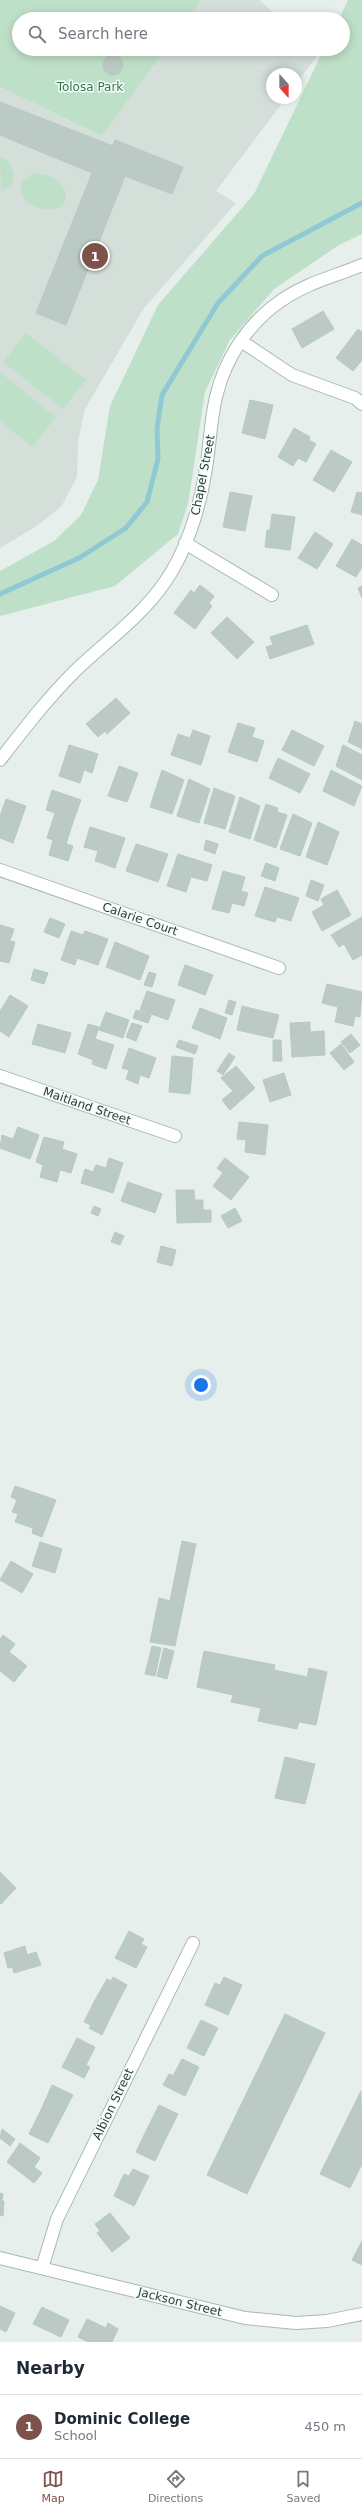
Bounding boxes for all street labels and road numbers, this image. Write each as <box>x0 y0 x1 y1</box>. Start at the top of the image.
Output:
street label: Chapel Street <box>188 433 218 517</box>
street label: Calarie Court <box>100 900 180 939</box>
street label: Maitland Street <box>41 1084 133 1128</box>
street label: Albion Street <box>90 2066 136 2142</box>
street label: Jackson Street <box>136 2285 224 2319</box>

